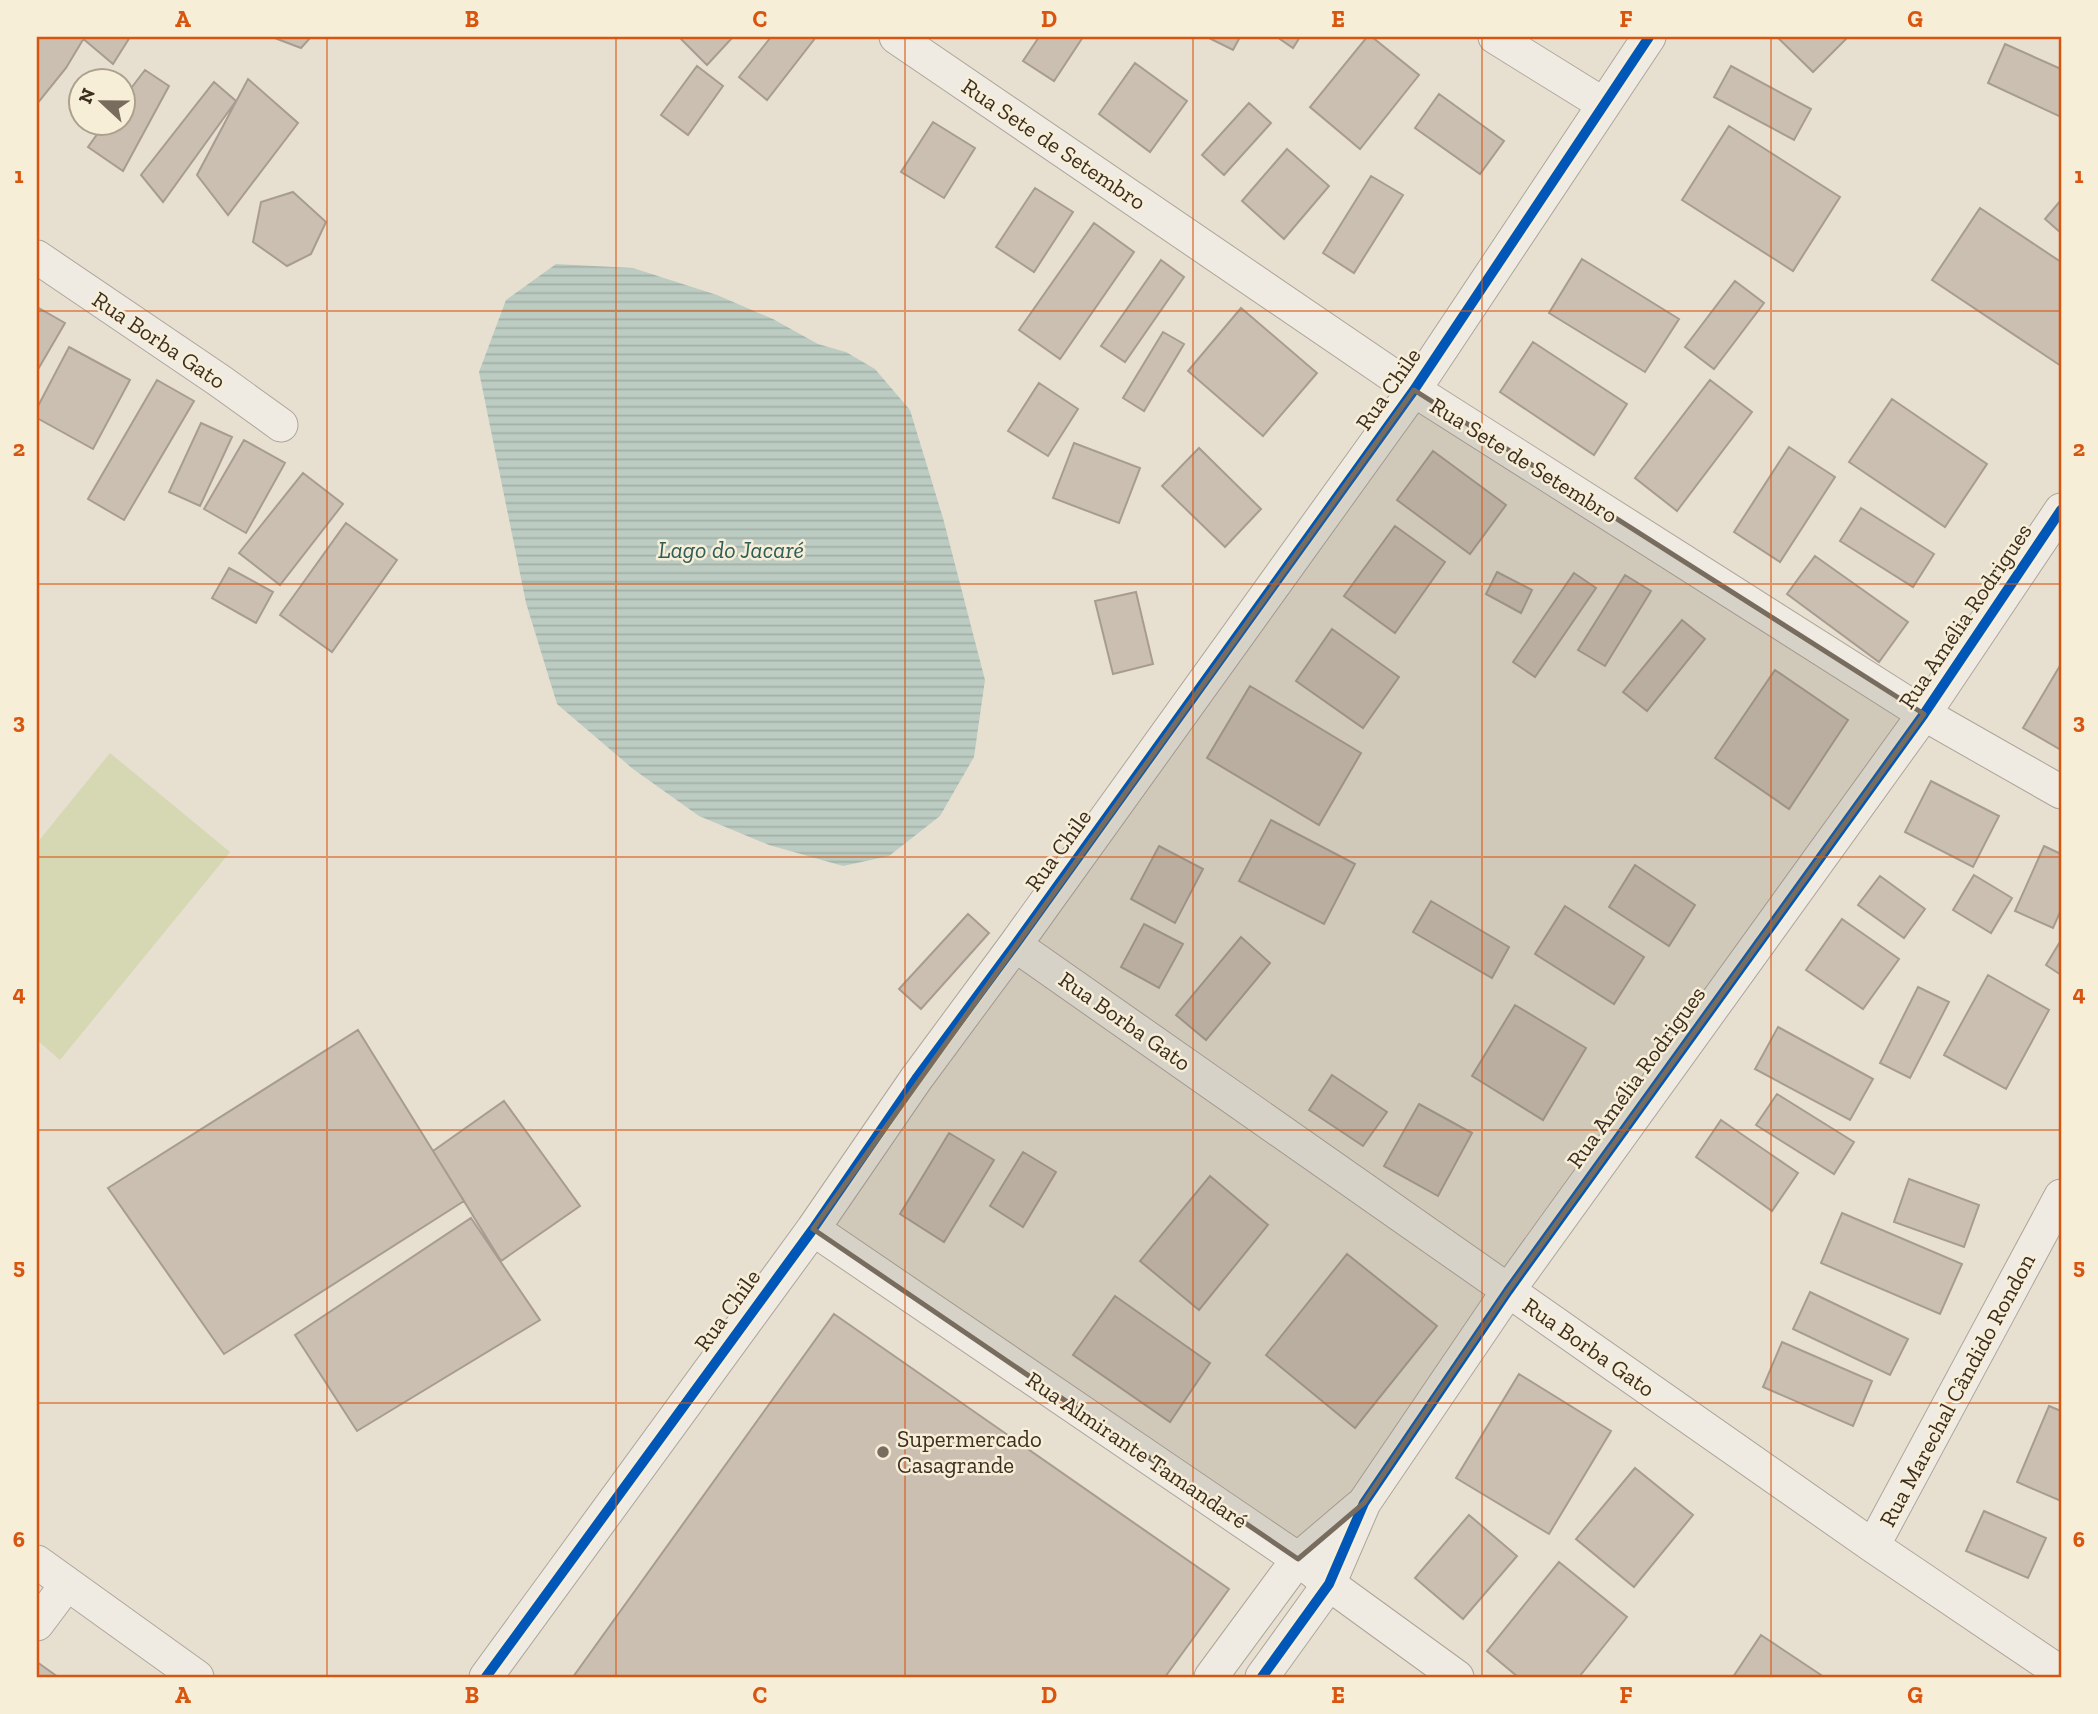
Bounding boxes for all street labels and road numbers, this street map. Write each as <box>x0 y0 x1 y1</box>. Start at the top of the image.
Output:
street label: Rua Sete de Setembro <box>957 72 1151 216</box>
street label: Rua Borba Gato <box>87 285 231 395</box>
street label: Rua Chile <box>1349 342 1427 436</box>
street label: Rua Sete de Setembro <box>1425 391 1623 529</box>
street label: Rua Amélia Rodrigues <box>1892 518 2038 714</box>
street label: Rua Chile <box>1019 804 1097 896</box>
street label: Rua Borba Gato <box>1054 965 1196 1077</box>
street label: Rua Amélia Rodrigues <box>1561 981 1711 1173</box>
street label: Rua Marechal Cândido Rondon <box>1873 1249 2041 1531</box>
street label: Rua Chile <box>688 1264 766 1356</box>
street label: Rua Borba Gato <box>1518 1291 1660 1403</box>
street label: Rua Almirante Tamandaré <box>1021 1365 1253 1535</box>

